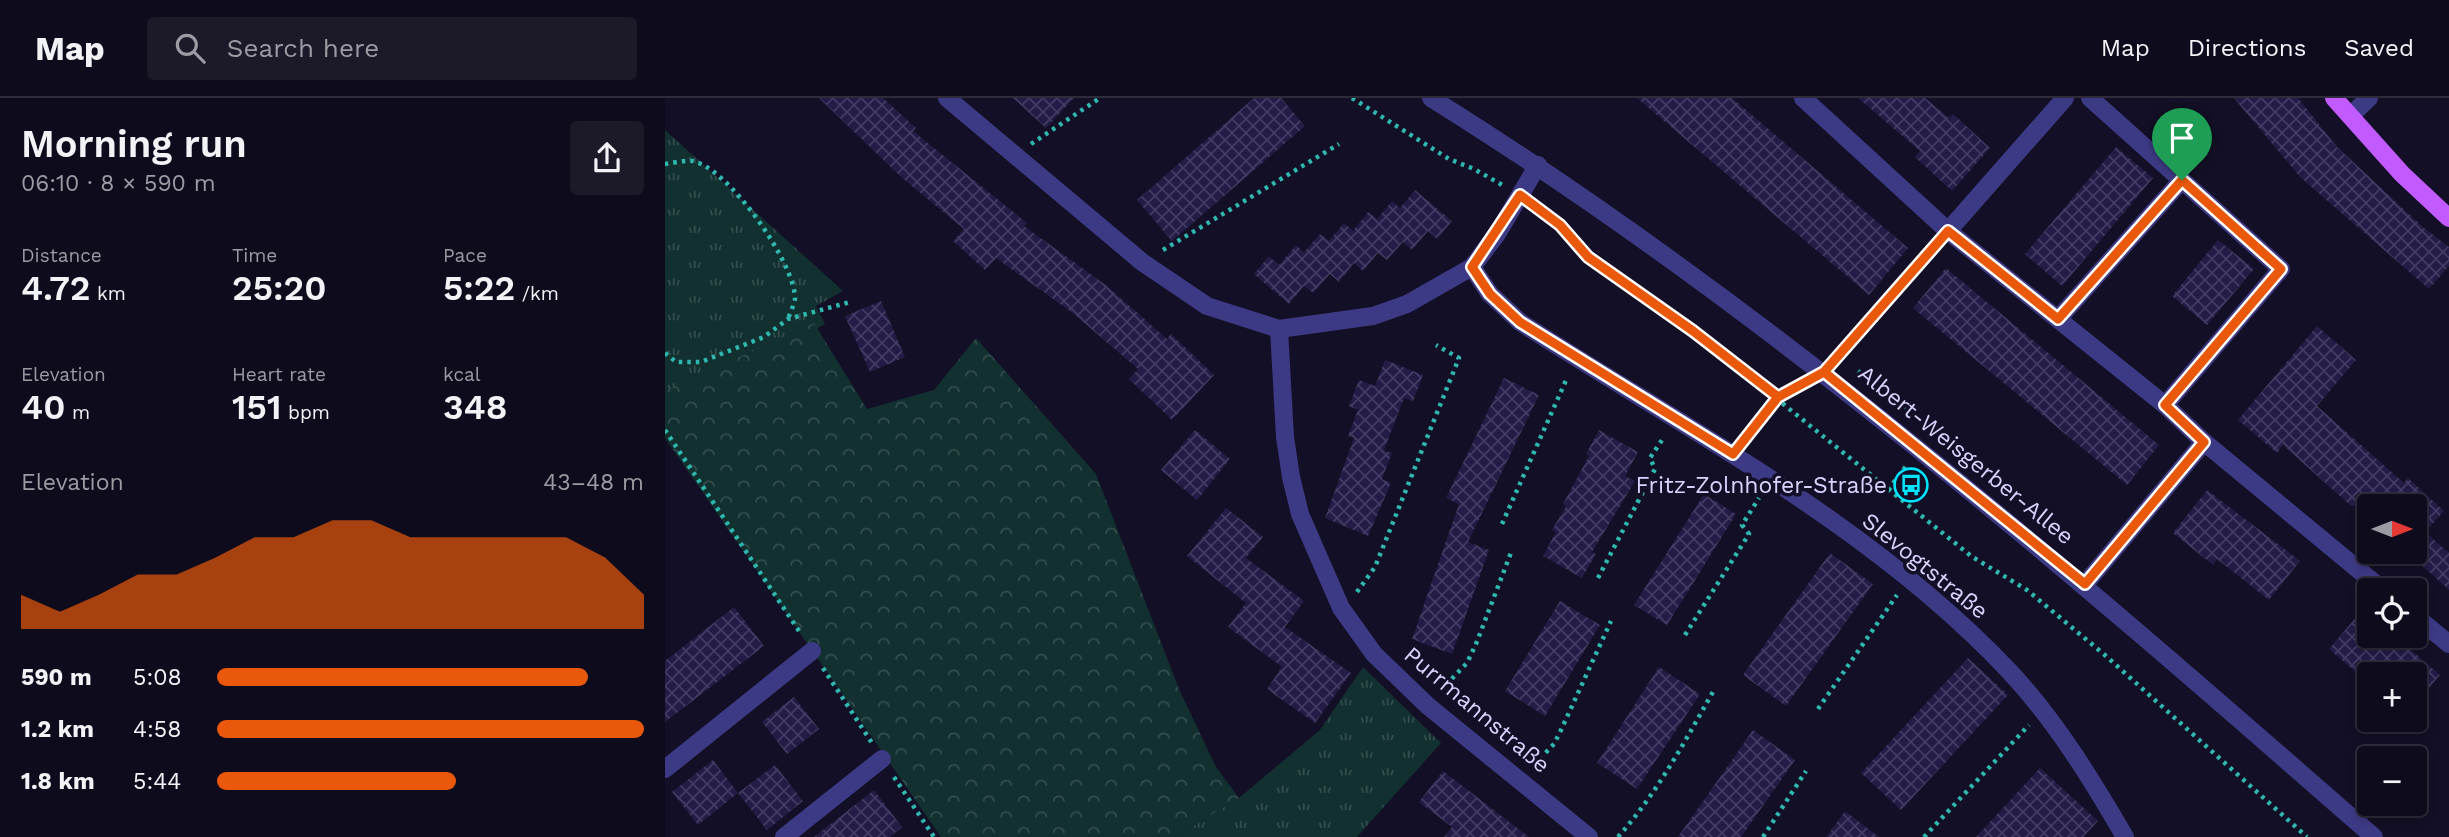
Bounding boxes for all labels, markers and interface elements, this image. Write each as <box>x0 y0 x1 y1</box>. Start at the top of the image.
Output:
search box <box>147 17 637 80</box>
text: Map <box>35 29 105 68</box>
icon: search <box>171 29 209 67</box>
text: Search here <box>227 33 379 63</box>
text: Map <box>2101 34 2150 62</box>
text: Directions <box>2188 34 2306 62</box>
text: Saved <box>2344 34 2414 62</box>
pin <box>2152 108 2212 180</box>
icon: arrive <box>2163 119 2201 157</box>
button: share <box>570 121 644 195</box>
text: Morning run <box>21 122 247 166</box>
text: 06:10 · 8 × 590 m <box>21 170 216 197</box>
text: Distance <box>21 244 102 267</box>
text: Time <box>232 244 277 267</box>
text: Pace <box>443 244 487 267</box>
text: 4.72 <box>21 267 91 309</box>
text: 25:20 <box>232 267 327 309</box>
text: 5:22 <box>443 267 515 309</box>
text: km <box>91 282 126 305</box>
text: /km <box>515 282 559 305</box>
street label: Albert-Weisgerber-Allee <box>1853 360 2079 550</box>
text: Elevation <box>21 363 106 386</box>
text: Heart rate <box>232 363 326 386</box>
text: kcal <box>443 363 481 386</box>
text: 40 <box>21 386 65 428</box>
text: 151 <box>232 386 282 428</box>
text: 348 <box>443 386 508 428</box>
text: m <box>65 401 90 424</box>
text: bpm <box>282 401 330 424</box>
bus stop icon: Fritz-Zolnhofer-Straße <box>1892 466 1930 504</box>
text: Elevation <box>21 469 124 496</box>
text: 43–48 m <box>543 469 644 496</box>
place label: Fritz-Zolnhofer-Straße <box>1635 472 1887 499</box>
north arrow <box>2357 494 2427 564</box>
map controls <box>2357 494 2427 816</box>
street label: Slevogtstraße <box>1857 507 1993 625</box>
button: locate <box>2357 578 2427 648</box>
street label: Purrmannstraße <box>1399 641 1555 779</box>
button: + <box>2357 662 2427 732</box>
text: 590 m <box>21 664 92 691</box>
text: 5:08 <box>133 664 182 691</box>
text: 1.2 km <box>21 716 94 743</box>
text: 4:58 <box>133 716 181 743</box>
button: − <box>2357 746 2427 816</box>
text: 1.8 km <box>21 768 95 795</box>
text: 5:44 <box>133 768 181 795</box>

